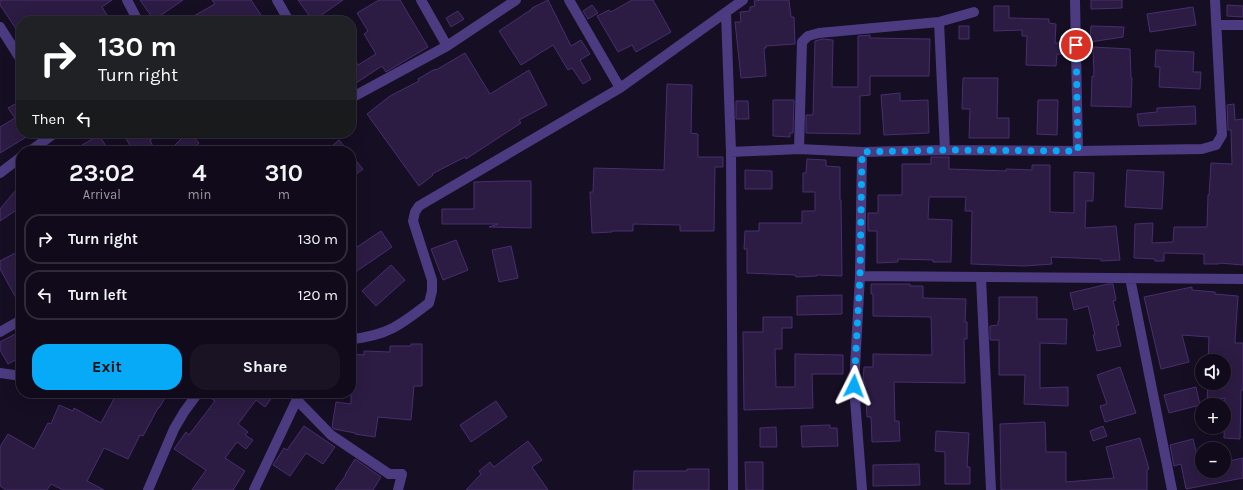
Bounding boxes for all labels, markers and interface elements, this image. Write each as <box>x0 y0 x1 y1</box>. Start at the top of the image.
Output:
pin <box>1059 28 1093 62</box>
text: 130 m <box>98 30 177 63</box>
icon: right <box>32 32 84 84</box>
icon: arrive <box>1065 34 1087 56</box>
text: Turn right <box>98 64 178 86</box>
icon: left <box>73 108 95 130</box>
text: Then <box>32 110 65 128</box>
text: 23:02 <box>69 159 135 187</box>
text: 4 <box>192 159 207 187</box>
text: 310 <box>264 159 303 187</box>
text: Arrival <box>83 187 121 202</box>
text: min <box>188 187 211 202</box>
text: m <box>278 187 290 202</box>
icon: right <box>34 228 56 250</box>
text: Turn right <box>68 230 138 248</box>
text: 130 m <box>298 230 338 248</box>
icon: left <box>34 284 56 306</box>
text: Turn left <box>68 286 127 304</box>
text: 120 m <box>298 286 338 304</box>
button: Exit <box>32 344 182 390</box>
button: Share <box>190 344 340 390</box>
map controls <box>1195 354 1231 478</box>
button: sound <box>1195 354 1231 390</box>
position arrow <box>833 365 875 407</box>
button: + <box>1195 398 1231 434</box>
button: − <box>1195 442 1231 478</box>

